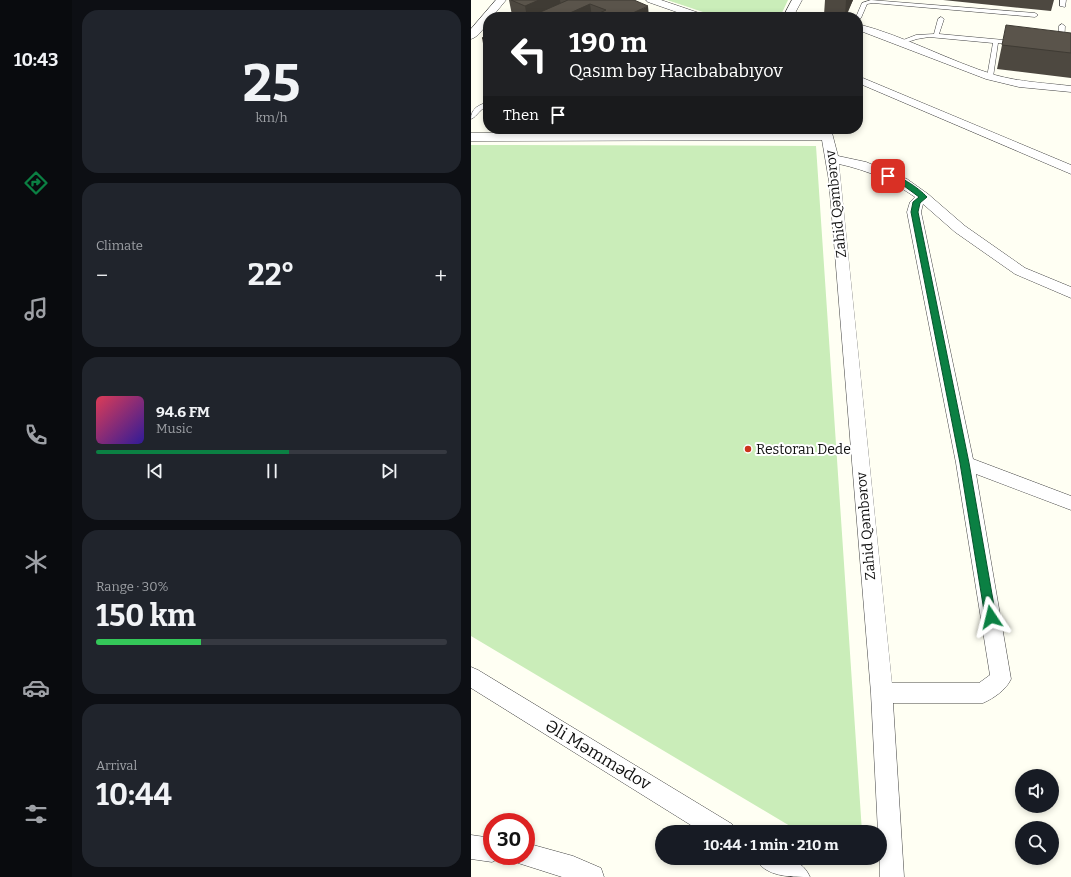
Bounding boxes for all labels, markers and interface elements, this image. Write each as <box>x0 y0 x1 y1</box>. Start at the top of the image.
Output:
text: 190 m <box>569 26 647 59</box>
icon: left <box>503 28 555 80</box>
text: 10:43 <box>14 49 58 71</box>
text: 25 <box>243 52 300 115</box>
text: Qasım bəy Hacıbababıyov <box>569 60 783 82</box>
icon: arrive <box>547 104 569 126</box>
text: Then <box>503 106 539 124</box>
text: km/h <box>255 110 288 125</box>
street label: Zahid Qəmbərov <box>822 149 850 259</box>
pin <box>871 159 905 193</box>
icon: arrive <box>877 165 899 187</box>
icon: directions <box>22 169 50 197</box>
text: Climate <box>96 238 143 253</box>
text: 22° <box>248 257 295 293</box>
text: − <box>96 262 108 289</box>
text: + <box>434 262 447 289</box>
icon: music <box>22 295 50 323</box>
text: 94.6 FM <box>156 403 210 421</box>
icon: phone <box>22 421 50 449</box>
text: Music <box>156 421 192 436</box>
place label: Restoran Dede <box>756 441 851 458</box>
marker: Restoran Dede <box>743 444 753 454</box>
icon: previous <box>144 460 166 482</box>
icon: pause <box>261 460 283 482</box>
icon: next <box>378 460 400 482</box>
street label: Zahid Qəmbərov <box>853 471 879 581</box>
icon: climate <box>22 548 50 576</box>
text: Range · 30% <box>96 579 169 594</box>
position arrow <box>970 596 1012 638</box>
text: 150 km <box>96 598 196 634</box>
icon: car <box>22 674 50 702</box>
street label: Əli Məmmədov <box>541 715 655 795</box>
text: Arrival <box>96 758 137 773</box>
map controls <box>1015 769 1059 865</box>
button: sound <box>1015 769 1059 813</box>
text: 10:44 <box>96 777 172 813</box>
icon: filters <box>22 800 50 828</box>
speed limit sign: 30 <box>483 813 535 865</box>
button: search <box>1015 821 1059 865</box>
text: 10:44 · 1 min · 210 m <box>703 836 839 854</box>

